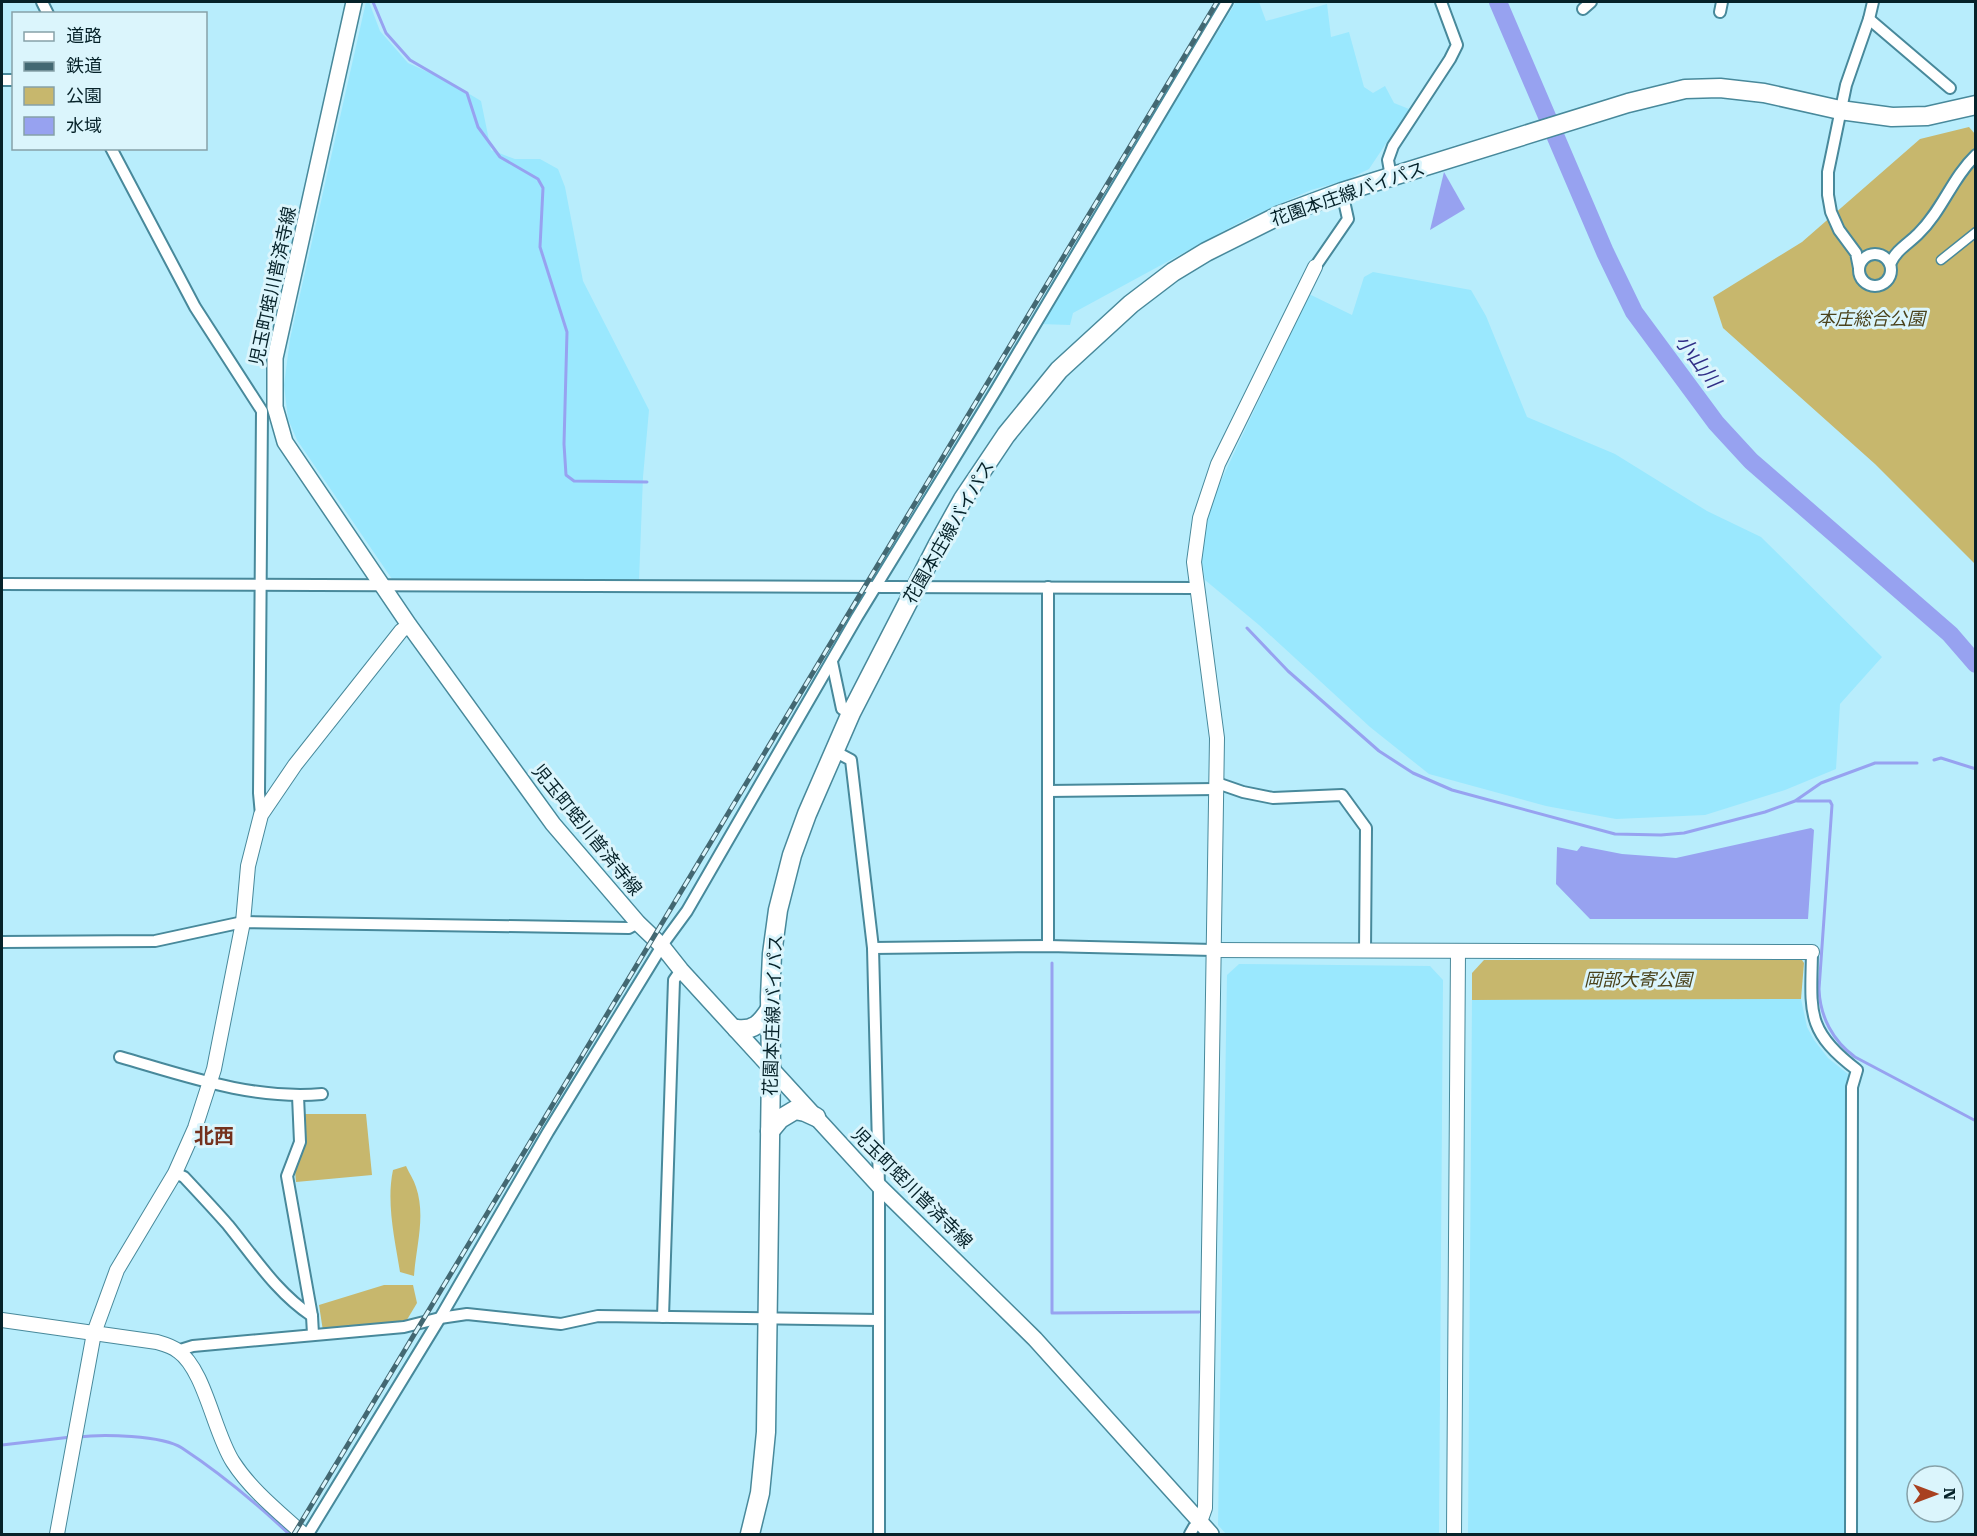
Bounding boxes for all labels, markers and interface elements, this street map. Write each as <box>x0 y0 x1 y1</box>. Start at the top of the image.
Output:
legend <box>12 12 207 150</box>
text: 道路 <box>66 25 102 46</box>
text: 鉄道 <box>66 55 102 76</box>
text: 公園 <box>66 85 102 106</box>
text: 水域 <box>66 115 102 136</box>
street label: 花園本庄線バイパス <box>1268 157 1428 230</box>
street label: 児玉町蛭川普済寺線 <box>245 204 300 367</box>
park label: 本庄総合公園 <box>1817 308 1928 329</box>
water label: 小山川 <box>1670 330 1727 394</box>
street label: 花園本庄線バイパス <box>899 457 998 607</box>
street label: 児玉町蛭川普済寺線 <box>528 760 647 899</box>
street label: 花園本庄線バイパス <box>759 934 786 1096</box>
park label: 岡部大寄公園 <box>1584 969 1695 990</box>
street label: 児玉町蛭川普済寺線 <box>848 1123 977 1252</box>
district label: 北西 <box>194 1124 234 1148</box>
north arrow <box>1905 1464 1965 1524</box>
text: N <box>1940 1488 1959 1500</box>

